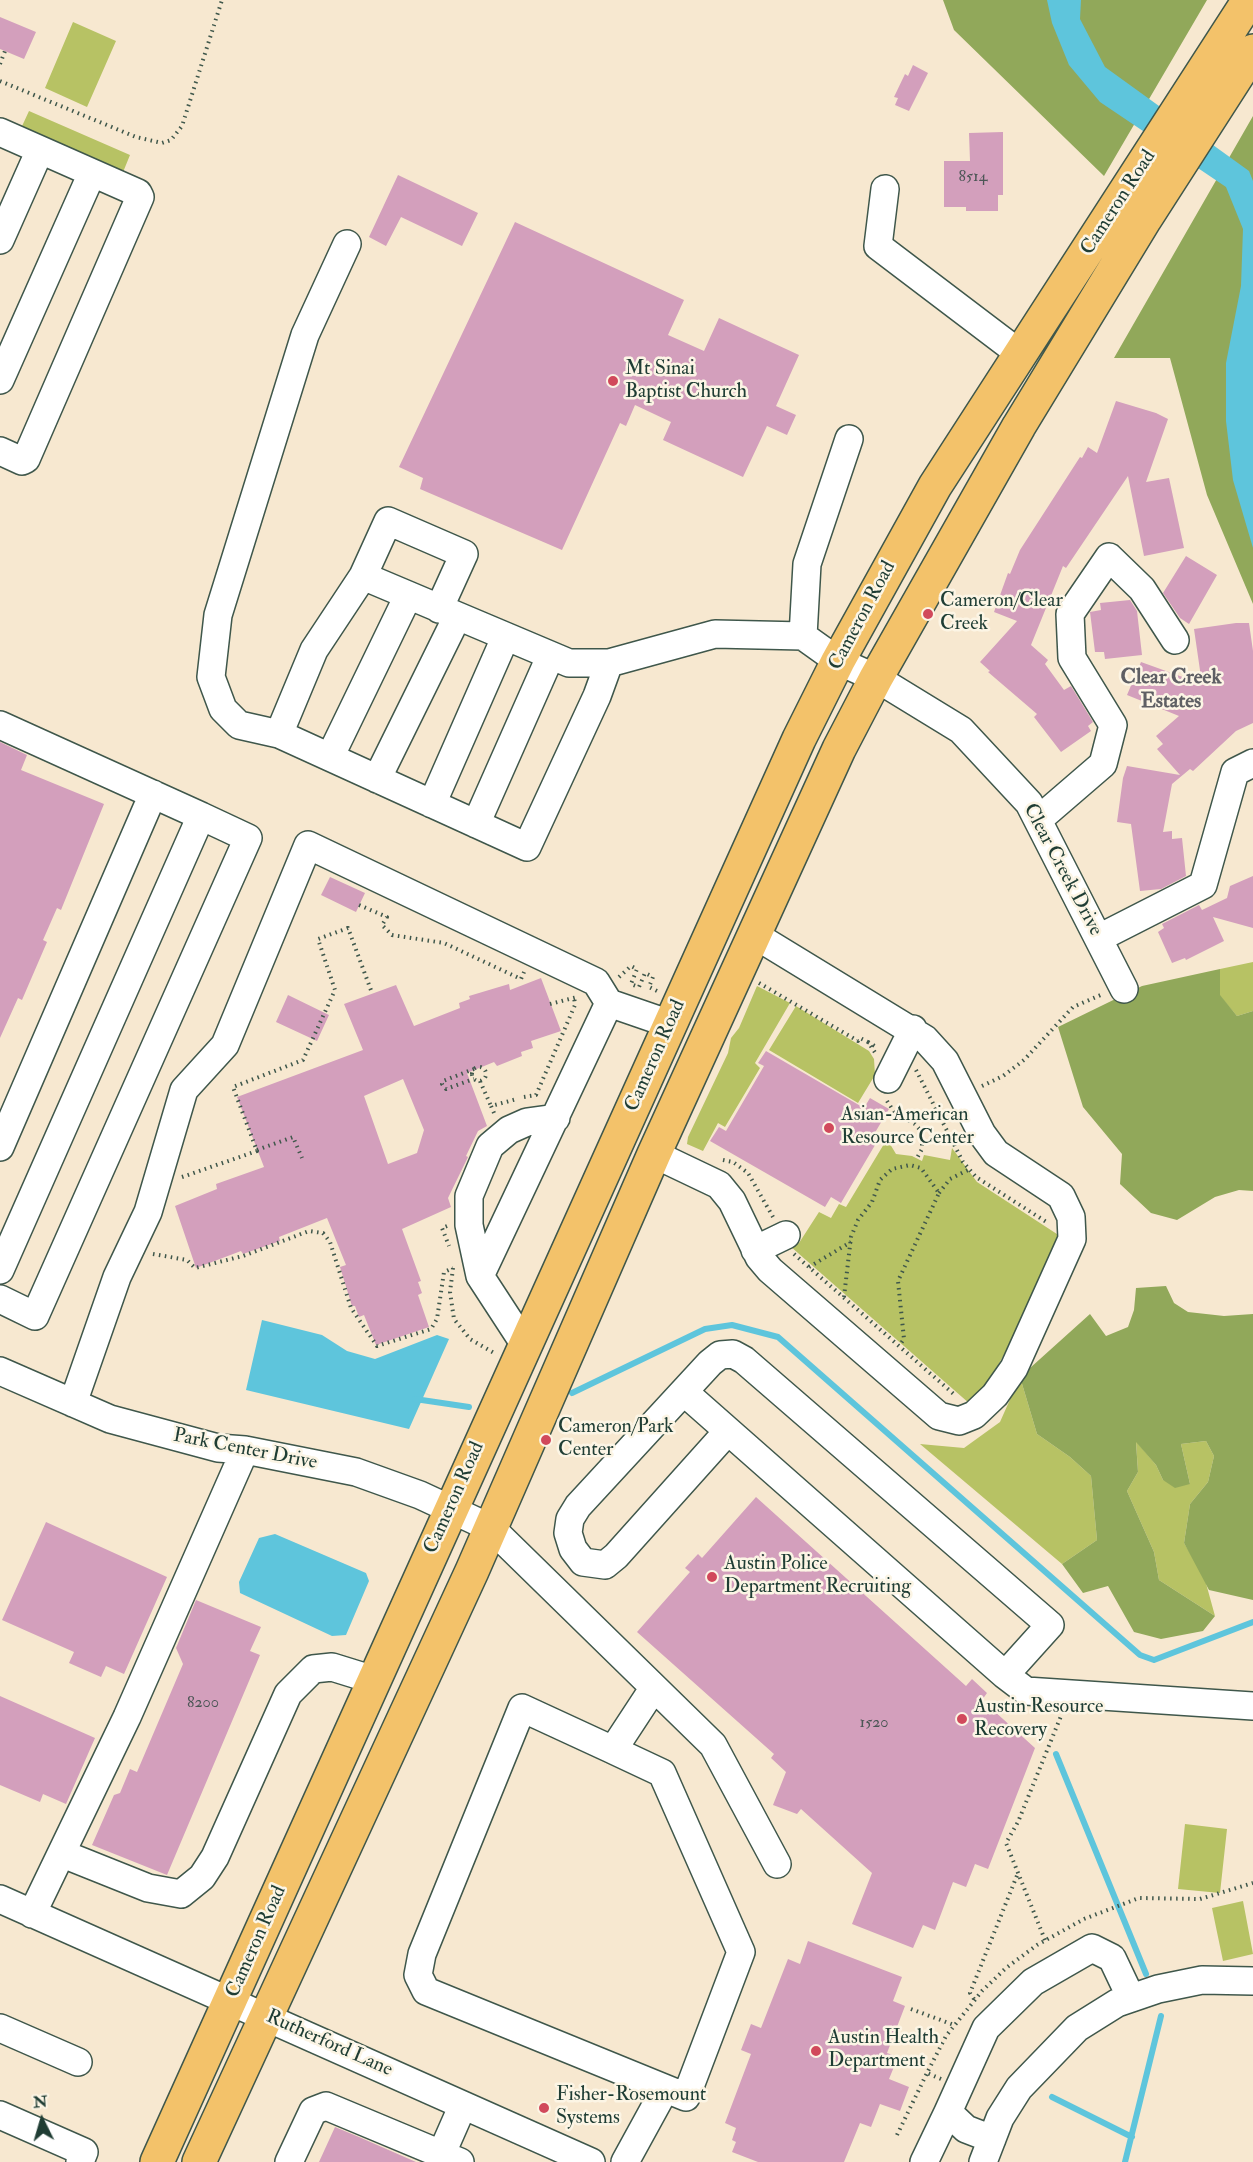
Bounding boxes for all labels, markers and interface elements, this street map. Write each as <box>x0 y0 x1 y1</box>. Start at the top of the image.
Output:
street label: Cameron Road <box>1076 146 1162 260</box>
house number: 8514 <box>959 168 987 188</box>
place label: Mt Sinai Baptist Church <box>625 358 747 405</box>
marker: Mt Sinai Baptist Church <box>606 374 620 388</box>
street label: Cameron Road <box>824 557 902 675</box>
place label: Cameron/Clear Creek <box>940 590 1063 637</box>
marker: Cameron/Clear Creek <box>921 607 935 621</box>
district label: Clear Creek Estates <box>1121 665 1221 715</box>
street label: Clear Creek Drive <box>1017 800 1107 940</box>
street label: Cameron Road <box>621 996 691 1116</box>
place label: Asian-American Resource Center <box>841 1104 974 1151</box>
marker: Asian-American Resource Center <box>822 1121 836 1135</box>
place label: Cameron/Park Center <box>558 1416 674 1463</box>
street label: Park Center Drive <box>171 1424 319 1476</box>
marker: Cameron/Park Center <box>539 1433 553 1447</box>
street label: Cameron Road <box>420 1438 490 1558</box>
place label: Austin Police Department Recruiting <box>724 1553 911 1600</box>
marker: Austin Police Department Recruiting <box>705 1570 719 1584</box>
house number: 8200 <box>187 1694 219 1714</box>
place label: Austin Resource Recovery <box>974 1696 1103 1743</box>
marker: Austin Resource Recovery <box>955 1712 969 1726</box>
house number: 1520 <box>860 1714 888 1734</box>
street label: Cameron Road <box>222 1882 292 2002</box>
street label: Rutherford Lane <box>262 2005 396 2083</box>
place label: Austin Health Department <box>828 2027 939 2074</box>
marker: Austin Health Department <box>809 2044 823 2058</box>
place label: Fisher-Rosemount Systems <box>556 2084 706 2131</box>
north arrow <box>12 2090 72 2150</box>
text: N <box>32 2091 48 2113</box>
marker: Fisher-Rosemount Systems <box>537 2101 551 2115</box>

